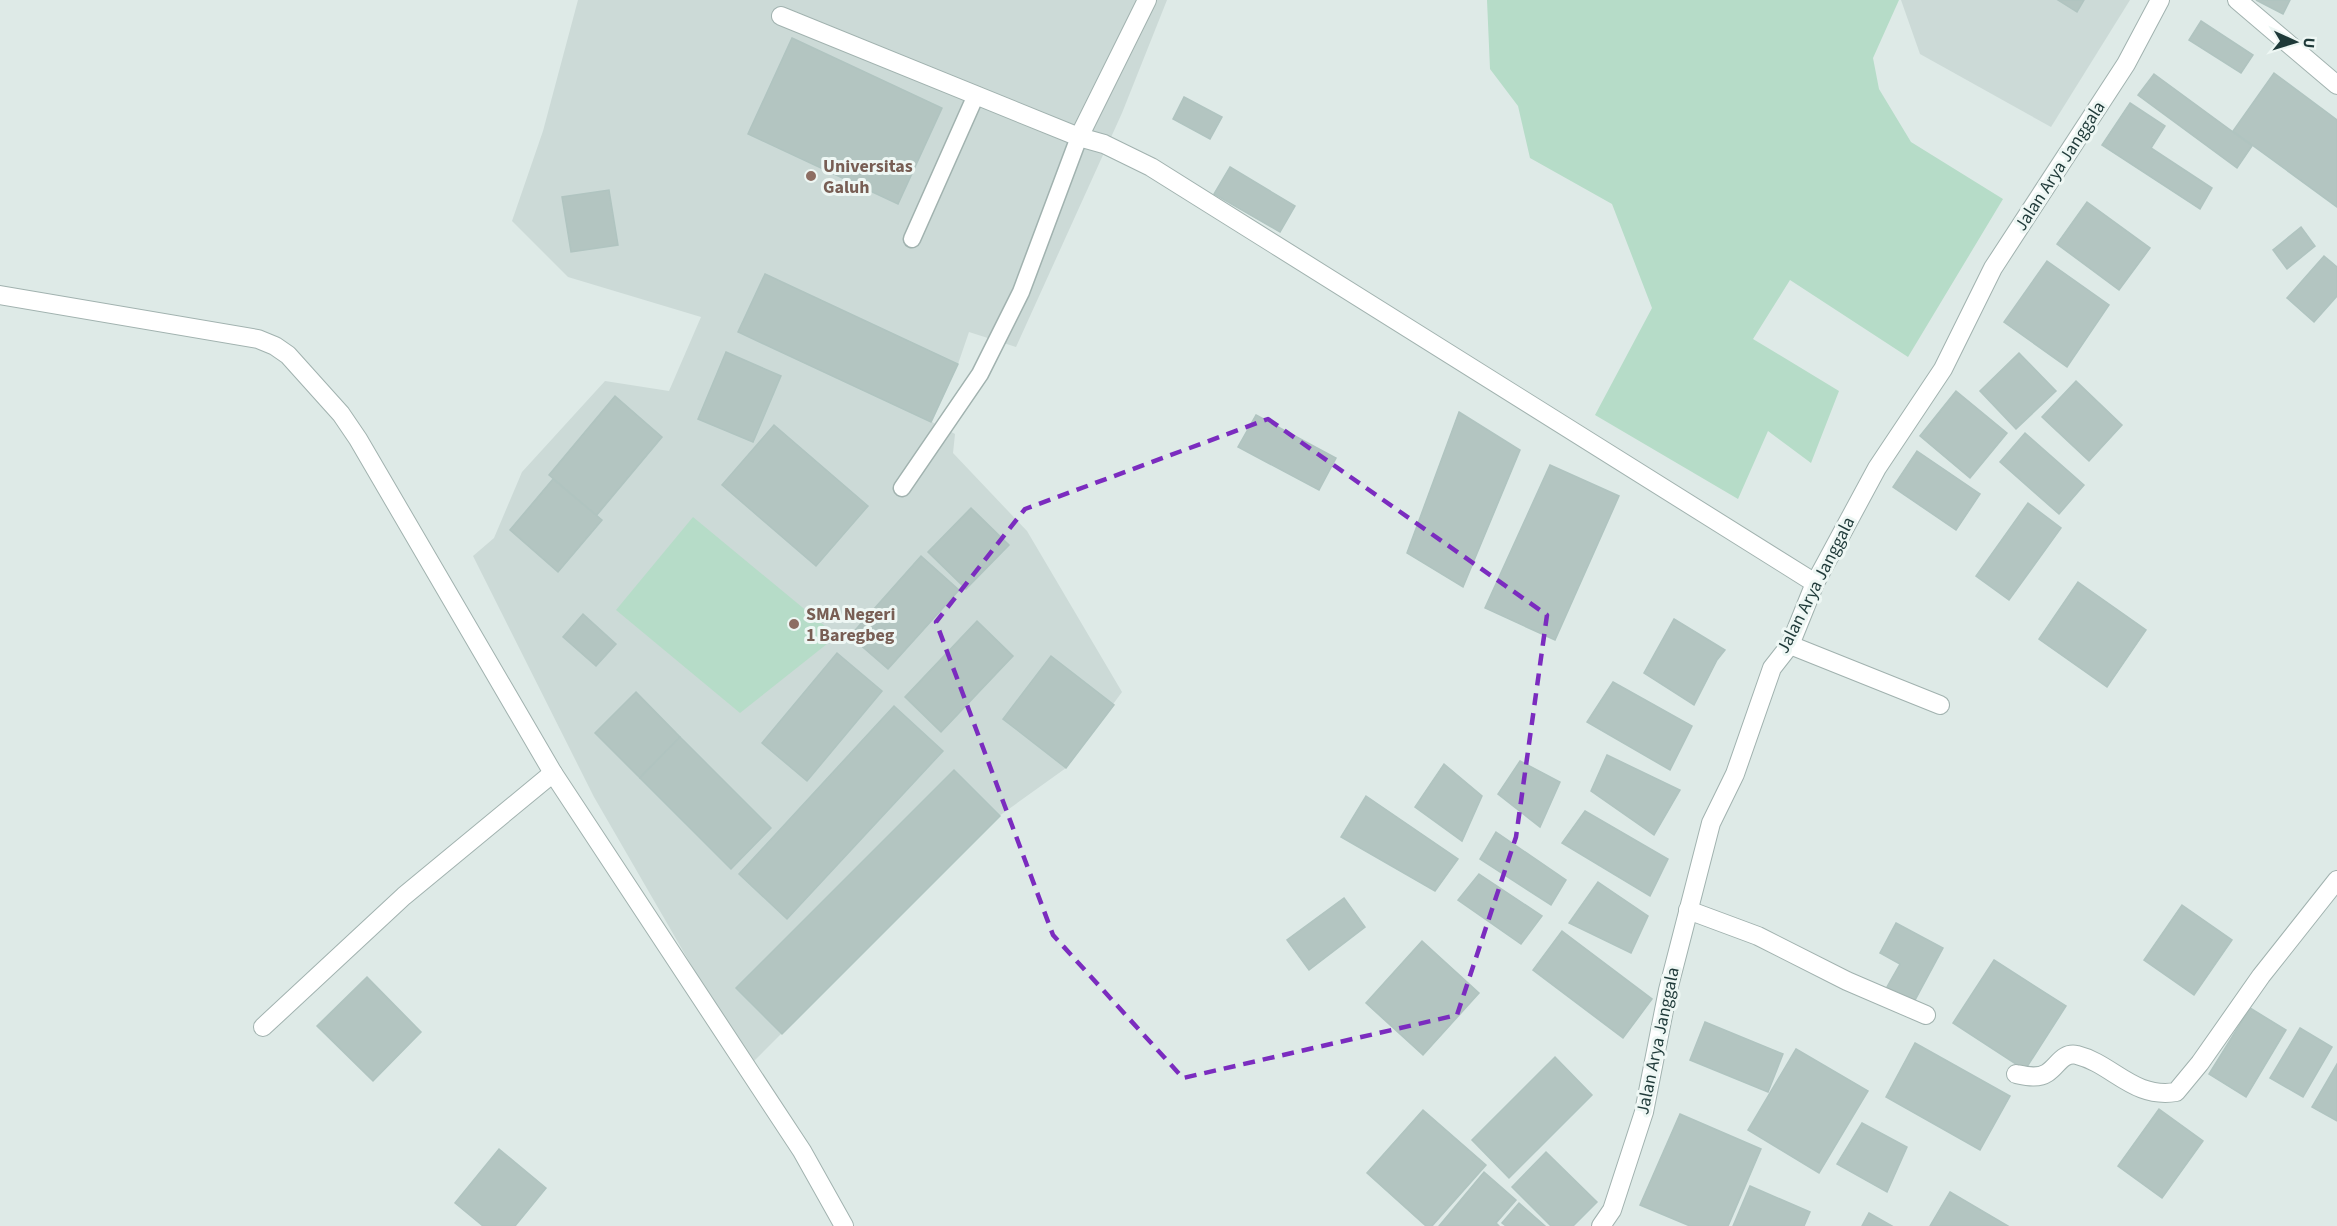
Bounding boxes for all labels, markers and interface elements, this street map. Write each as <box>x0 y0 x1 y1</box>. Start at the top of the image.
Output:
north arrow <box>2265 12 2325 72</box>
text: U <box>2298 37 2320 49</box>
street label: Jalan Arya Janggala <box>2009 96 2111 236</box>
place label: Universitas Galuh <box>823 154 913 200</box>
marker: Universitas Galuh <box>804 169 818 183</box>
street label: Jalan Arya Janggala <box>1771 512 1861 658</box>
place label: SMA Negeri 1 Baregbeg <box>806 602 896 648</box>
marker: SMA Negeri 1 Baregbeg <box>787 617 801 631</box>
street label: Jalan Arya Janggala <box>1630 965 1686 1117</box>

